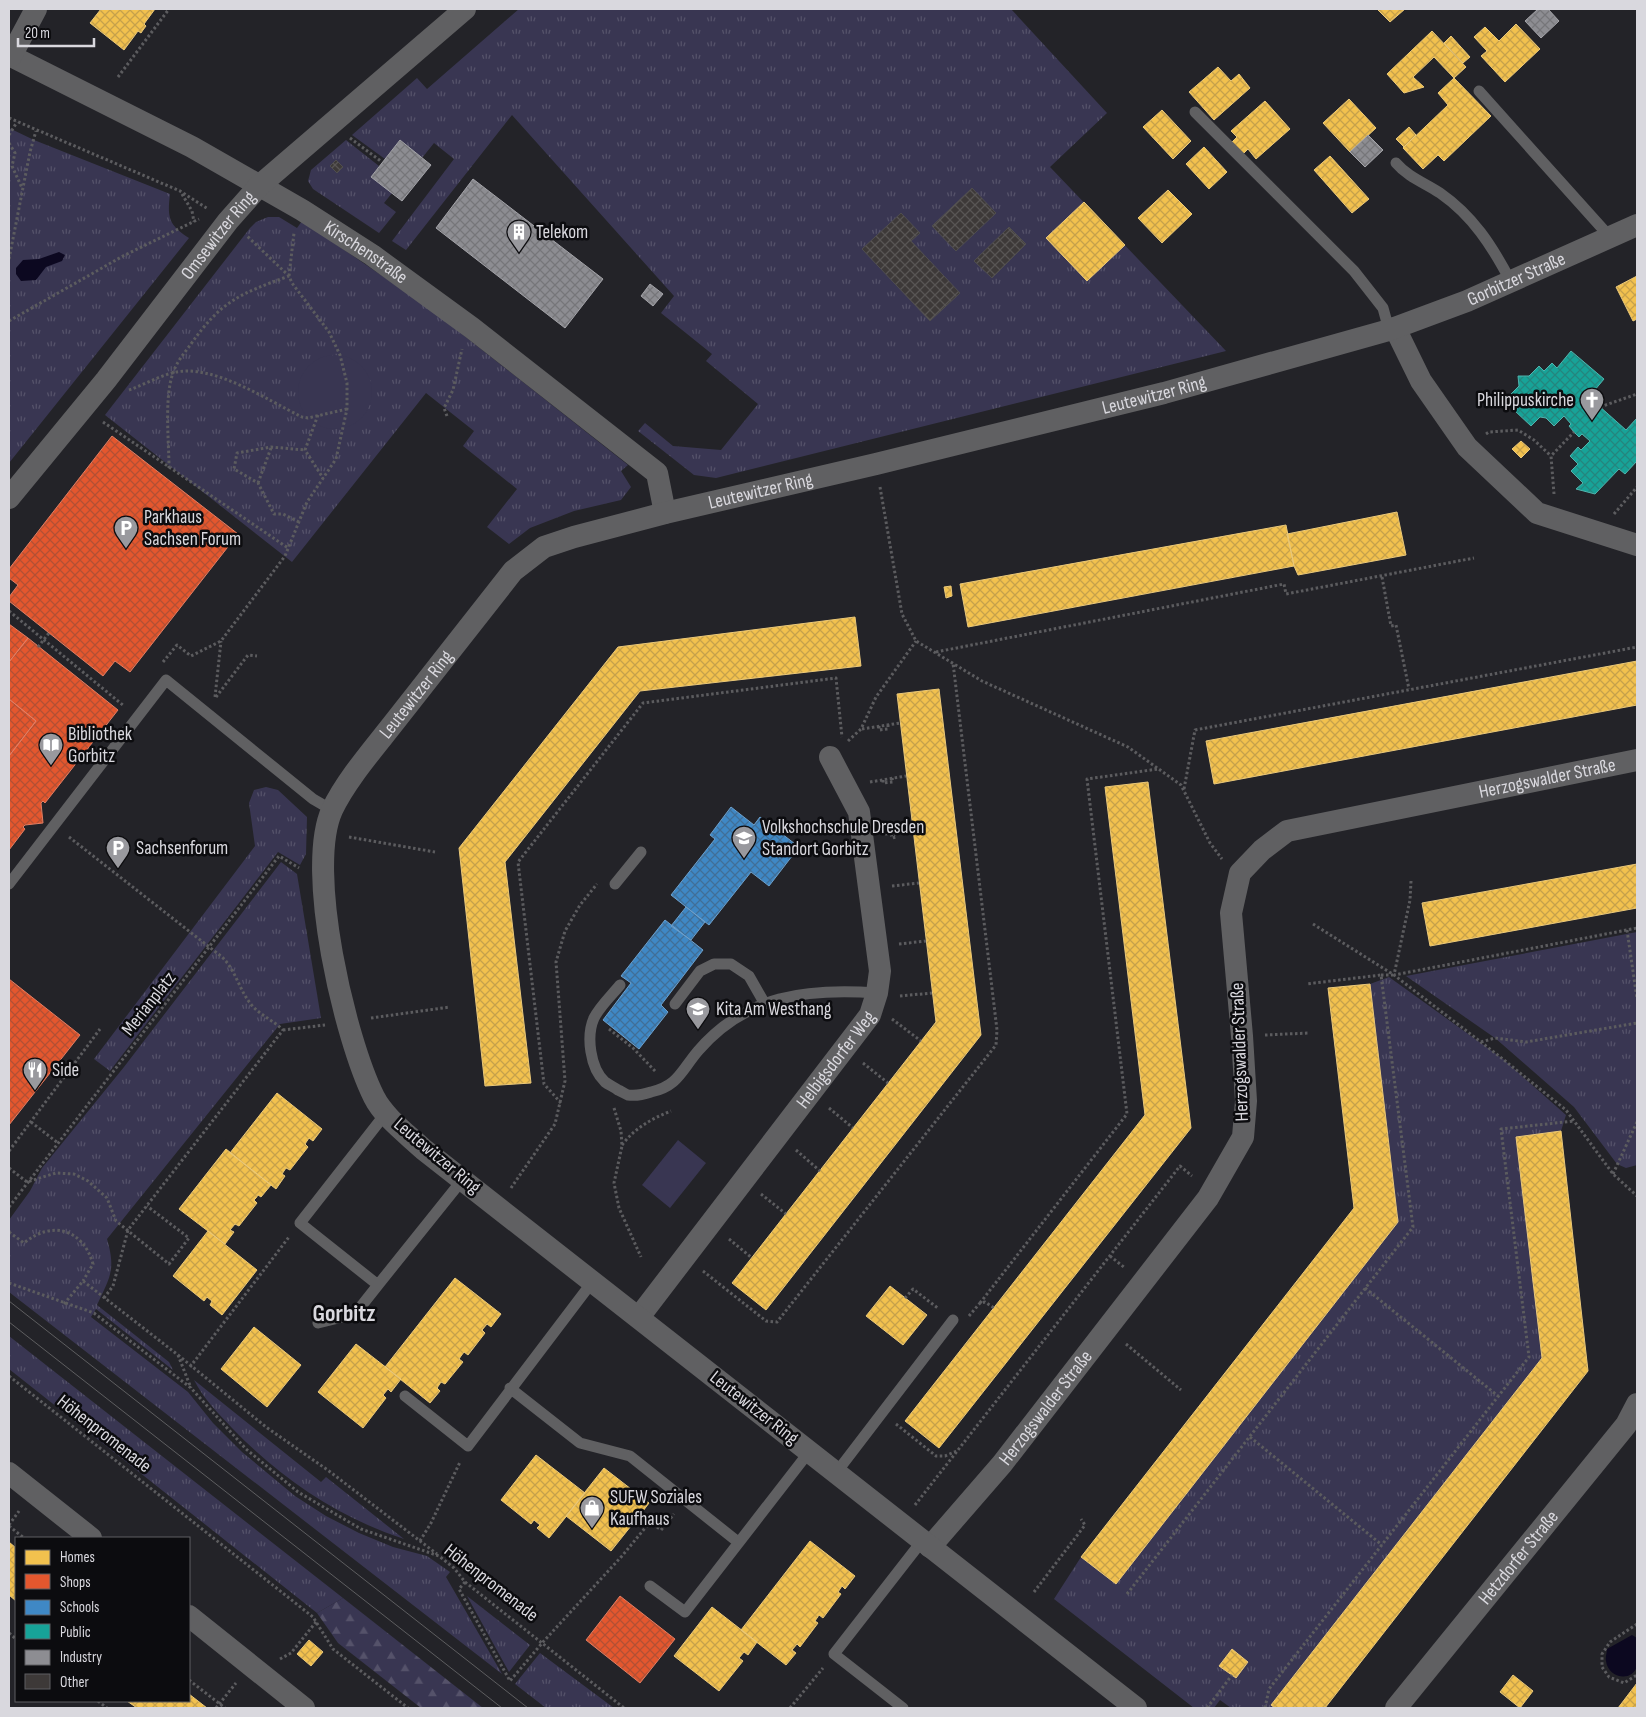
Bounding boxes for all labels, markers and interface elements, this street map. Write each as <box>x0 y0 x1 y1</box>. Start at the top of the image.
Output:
scale bar <box>18 15 94 47</box>
text: 20 m <box>25 24 50 43</box>
street label: Omsewitzer Ring <box>176 186 261 284</box>
street label: Kirschenstraße <box>319 216 412 289</box>
building icon: Telekom <box>506 219 532 253</box>
place label: Telekom <box>536 221 588 244</box>
street label: Gorbitzer Straße <box>1464 247 1569 311</box>
street label: Leutewitzer Ring <box>1100 370 1209 419</box>
church icon: Philippuskirche <box>1579 387 1605 421</box>
place label: Philippuskirche <box>1477 389 1574 412</box>
street label: Leutewitzer Ring <box>706 467 815 514</box>
place label: Parkhaus Sachsen Forum <box>144 506 241 551</box>
parking icon: Parkhaus Sachsen Forum <box>113 515 139 549</box>
street label: Leutewitzer Ring <box>374 645 458 743</box>
place label: Bibliothek Gorbitz <box>68 723 133 768</box>
library icon: Bibliothek Gorbitz <box>38 732 64 766</box>
street label: Herzogswalder Straße <box>1477 753 1617 803</box>
place label: Volkshochschule Dresden Standort Gorbitz <box>762 816 924 861</box>
school or university icon: Volkshochschule Dresden Standort Gorbitz <box>731 825 757 859</box>
parking icon: Sachsenforum <box>105 835 131 869</box>
place label: Sachsenforum <box>136 837 228 860</box>
street label: Merianplatz <box>117 967 181 1041</box>
street label: Herzogswalder Straße <box>1226 982 1254 1122</box>
school or university icon: Kita Am Westhang <box>685 996 711 1030</box>
place label: Kita Am Westhang <box>716 998 832 1021</box>
street label: Helbigsdorfer Weg <box>791 1006 881 1113</box>
restaurant icon: Side <box>22 1057 48 1091</box>
place label: Side <box>52 1059 79 1082</box>
street label: Leutewitzer Ring <box>389 1113 485 1199</box>
district label: Gorbitz <box>312 1299 376 1328</box>
street label: Herzogswalder Straße <box>994 1346 1097 1470</box>
street label: Leutewitzer Ring <box>705 1366 803 1450</box>
street label: Höhenpromenade <box>52 1390 156 1478</box>
place label: SUFW Soziales Kaufhaus <box>610 1486 702 1531</box>
shop icon: SUFW Soziales Kaufhaus <box>579 1495 605 1529</box>
street label: Hetzdorfer Straße <box>1473 1506 1563 1609</box>
legend <box>15 1537 190 1702</box>
street label: Höhenpromenade <box>439 1539 543 1627</box>
text: Homes <box>60 1548 95 1567</box>
text: Shops <box>60 1573 91 1592</box>
text: Schools <box>60 1598 99 1617</box>
text: Public <box>60 1623 91 1642</box>
text: Industry <box>60 1648 102 1667</box>
text: Other <box>60 1673 89 1692</box>

